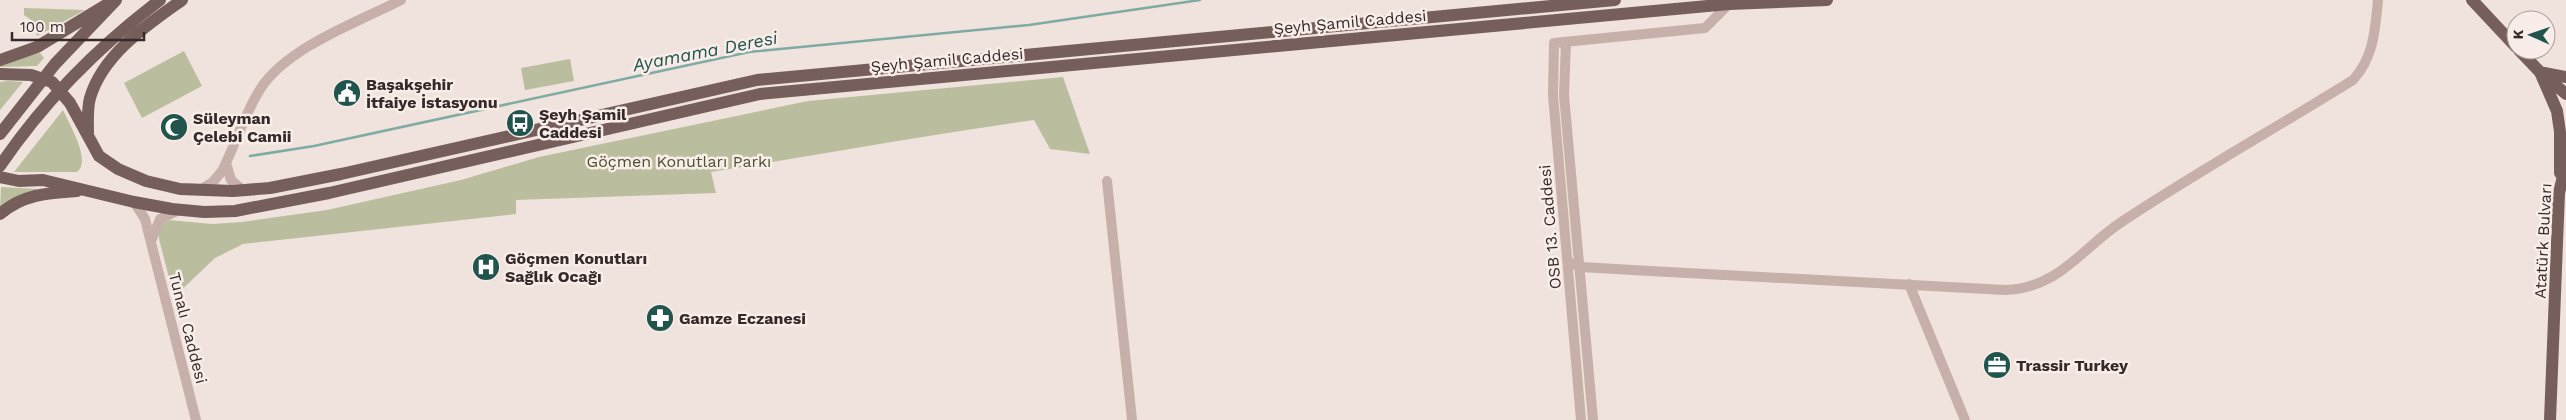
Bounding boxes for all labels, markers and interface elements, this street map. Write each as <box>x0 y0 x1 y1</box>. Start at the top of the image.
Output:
street label: Şeyh Şamil Caddesi <box>1273 6 1427 38</box>
scale bar <box>12 10 145 42</box>
north arrow <box>2506 10 2556 60</box>
text: 100 m <box>20 18 64 36</box>
water label: Ayamama Deresi <box>630 26 780 75</box>
text: K <box>2510 29 2526 40</box>
street label: Şeyh Şamil Caddesi <box>870 44 1024 76</box>
place label: Başakşehir İtfaiye İstasyonu <box>366 75 498 112</box>
public building icon: Başakşehir İtfaiye İstasyonu <box>332 78 362 108</box>
place label: Şeyh Şamil Caddesi <box>539 105 627 142</box>
bus stop icon: Şeyh Şamil Caddesi <box>505 108 535 138</box>
place label: Süleyman Çelebi Camii <box>193 109 291 146</box>
mosque icon: Süleyman Çelebi Camii <box>159 112 189 142</box>
park label: Göçmen Konutları Parkı <box>587 152 771 171</box>
street label: OSB 13. Caddesi <box>1535 164 1565 290</box>
street label: Atatürk Bulvarı <box>2530 183 2556 299</box>
place label: Göçmen Konutları Sağlık Ocağı <box>505 249 647 286</box>
hospital icon: Göçmen Konutları Sağlık Ocağı <box>471 252 501 282</box>
street label: Tunalı Caddesi <box>165 270 211 386</box>
pharmacy icon: Gamze Eczanesi <box>645 303 675 333</box>
place label: Gamze Eczanesi <box>679 309 806 328</box>
office icon: Trassir Turkey <box>1982 350 2012 380</box>
place label: Trassir Turkey <box>2016 356 2129 375</box>

